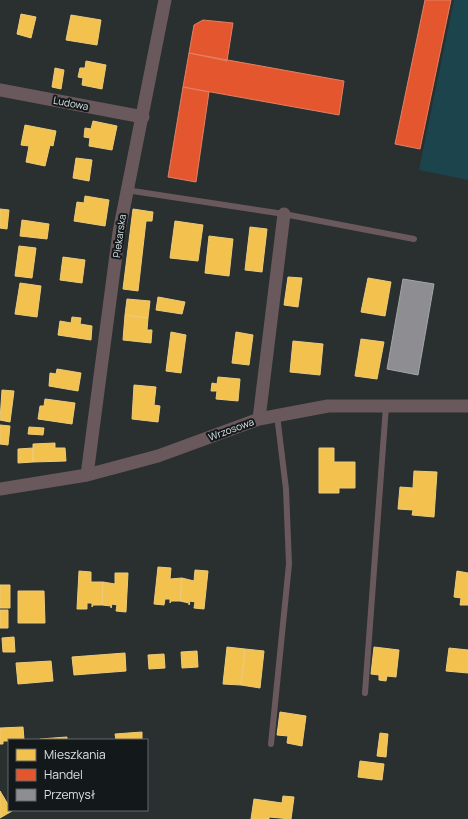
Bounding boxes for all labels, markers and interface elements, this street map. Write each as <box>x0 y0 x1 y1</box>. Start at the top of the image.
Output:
street label: Ludowa <box>52 93 90 113</box>
street label: Piekarska <box>109 213 129 259</box>
street label: Wrzosowa <box>206 414 256 444</box>
legend <box>8 739 148 811</box>
text: Mieszkania <box>44 746 106 763</box>
text: Handel <box>44 766 83 783</box>
text: Przemysł <box>44 786 96 803</box>

